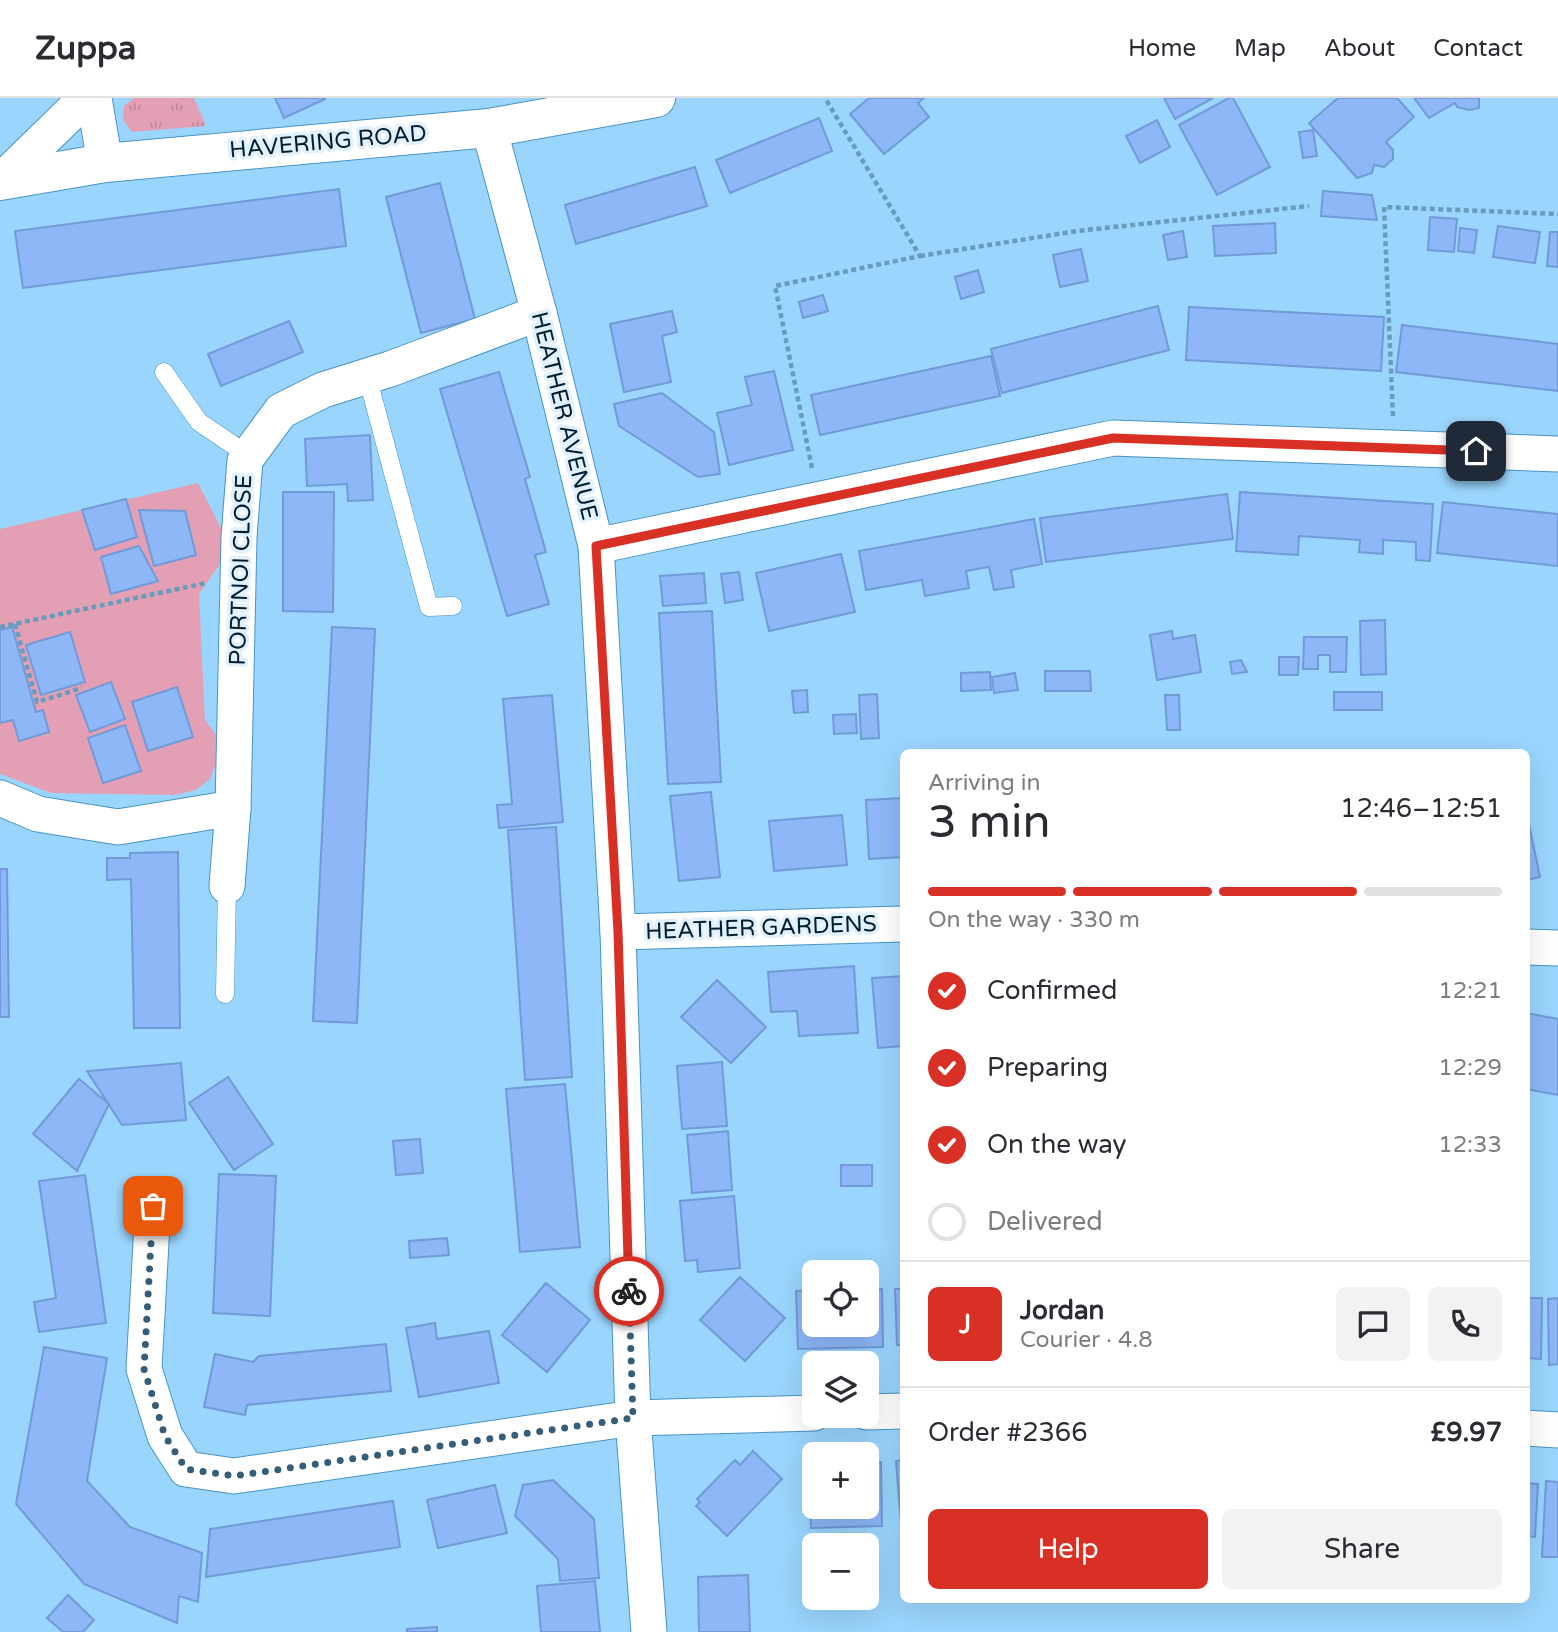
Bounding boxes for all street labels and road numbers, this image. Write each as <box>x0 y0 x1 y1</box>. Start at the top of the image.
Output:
street label: HAVERING ROAD <box>228 119 428 165</box>
street label: HEATHER AVENUE <box>525 309 603 523</box>
street label: PORTNOI CLOSE <box>224 474 258 666</box>
street label: HEATHER GARDENS <box>645 910 877 946</box>

